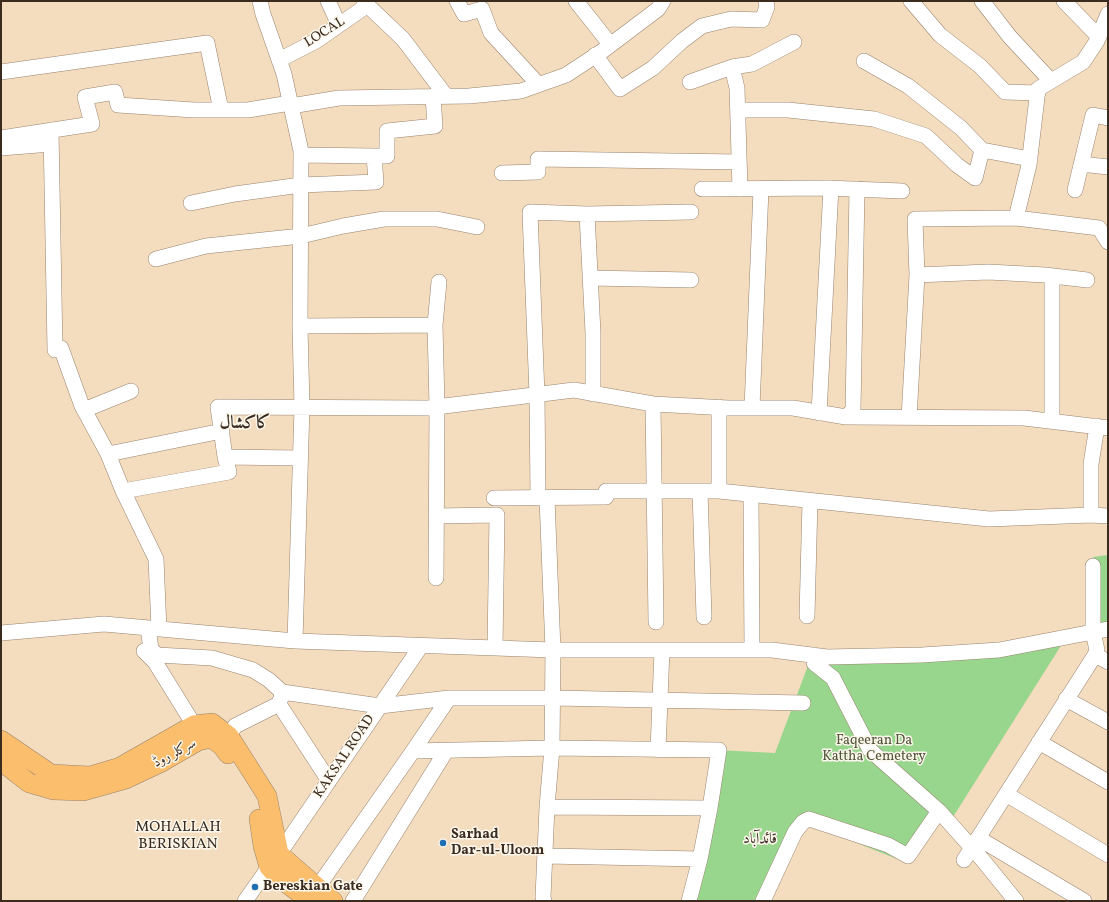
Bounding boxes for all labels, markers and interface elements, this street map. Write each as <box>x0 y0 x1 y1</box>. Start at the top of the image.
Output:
street label: LOCAL <box>302 14 348 52</box>
district label: کاکشال <box>220 414 270 436</box>
street label: KAKSAL ROAD <box>311 712 379 802</box>
park label: Faqeeran Da Kattha Cemetery <box>822 733 926 766</box>
street label: سرکلر روڈ <box>151 736 199 772</box>
district label: MOHALLAH BERISKIAN <box>131 819 225 854</box>
place label: Sarhad Dar-ul-Uloom <box>451 827 544 860</box>
district label: قائدآباد <box>743 831 777 849</box>
marker: Sarhad Dar-ul-Uloom <box>438 838 448 848</box>
place label: Bereskian Gate <box>263 879 363 895</box>
marker: Bereskian Gate <box>250 882 260 892</box>

